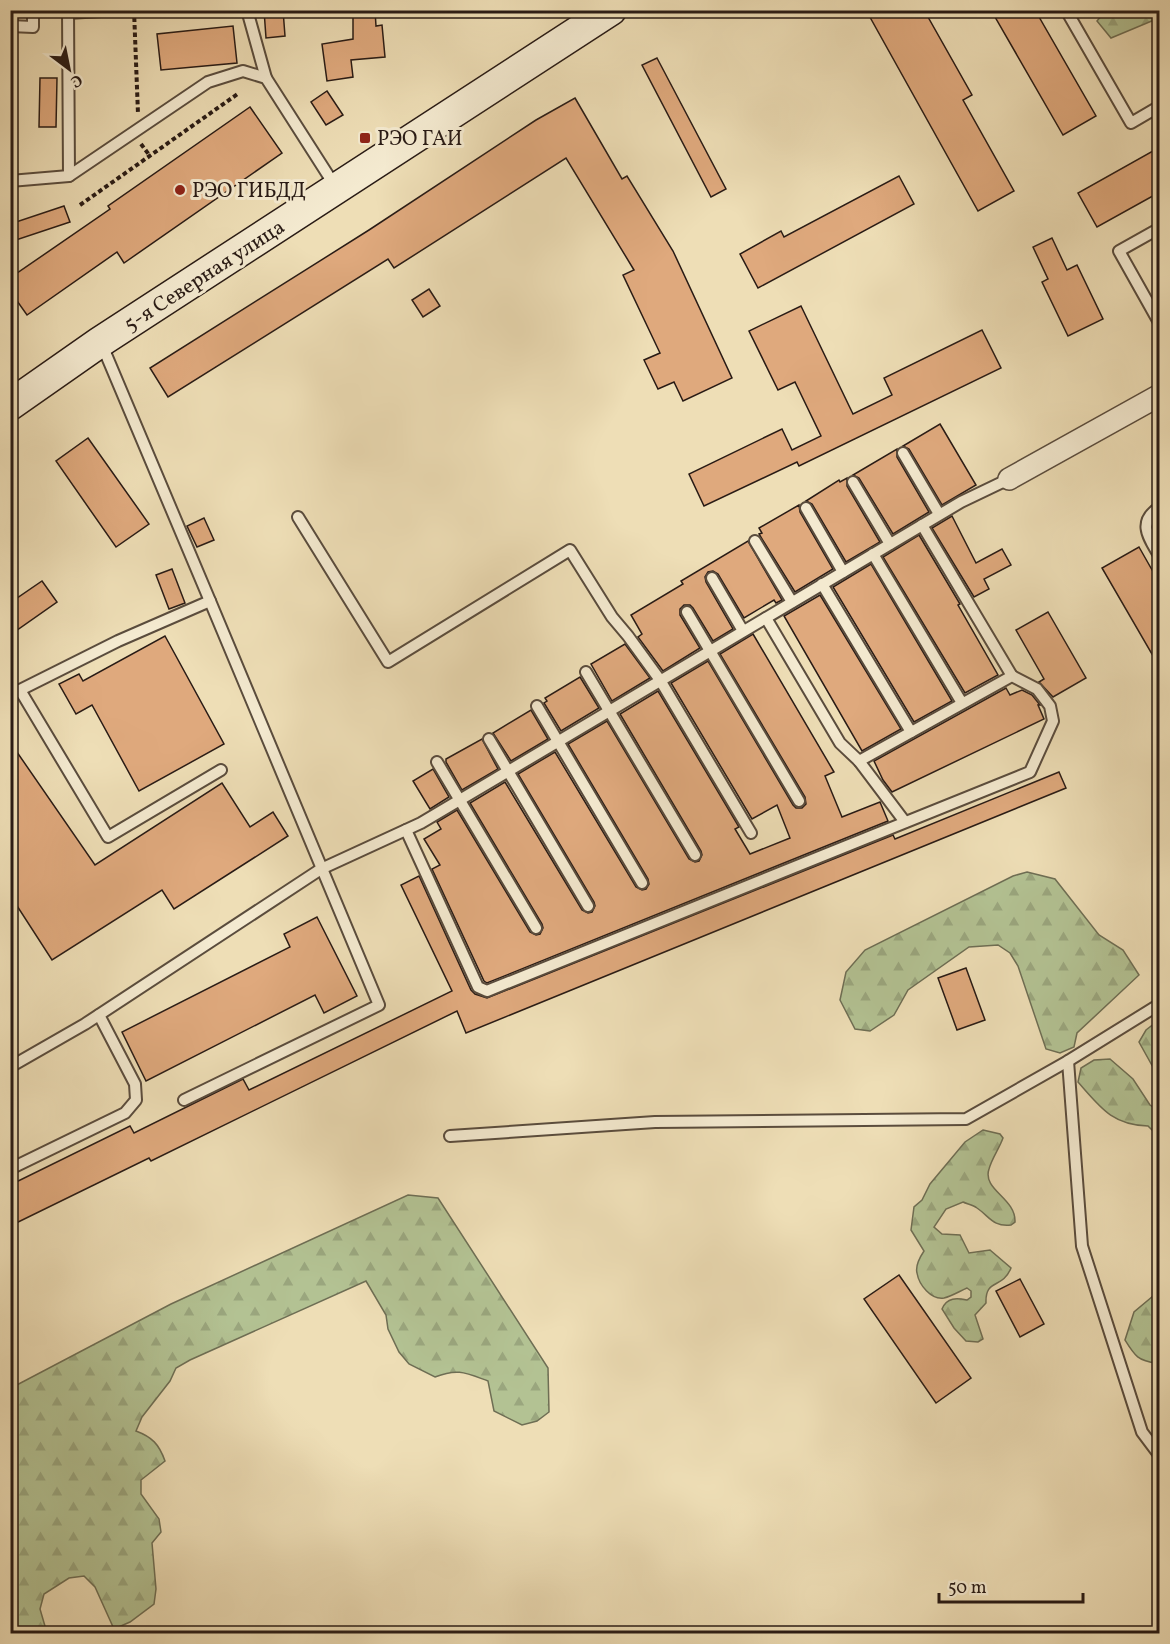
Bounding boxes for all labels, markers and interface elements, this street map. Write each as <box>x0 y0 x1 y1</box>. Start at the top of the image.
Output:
north arrow <box>39 39 99 99</box>
text: С <box>66 68 86 92</box>
place label: РЭО ГАИ <box>377 125 463 154</box>
marker: РЭО ГАИ <box>358 131 372 145</box>
place label: РЭО ГИБДД <box>192 177 306 206</box>
marker: РЭО ГИБДД <box>173 183 187 197</box>
street label: 5-я Северная улица <box>119 213 291 339</box>
scale bar <box>939 1566 1083 1604</box>
text: 50 m <box>948 1576 987 1601</box>

